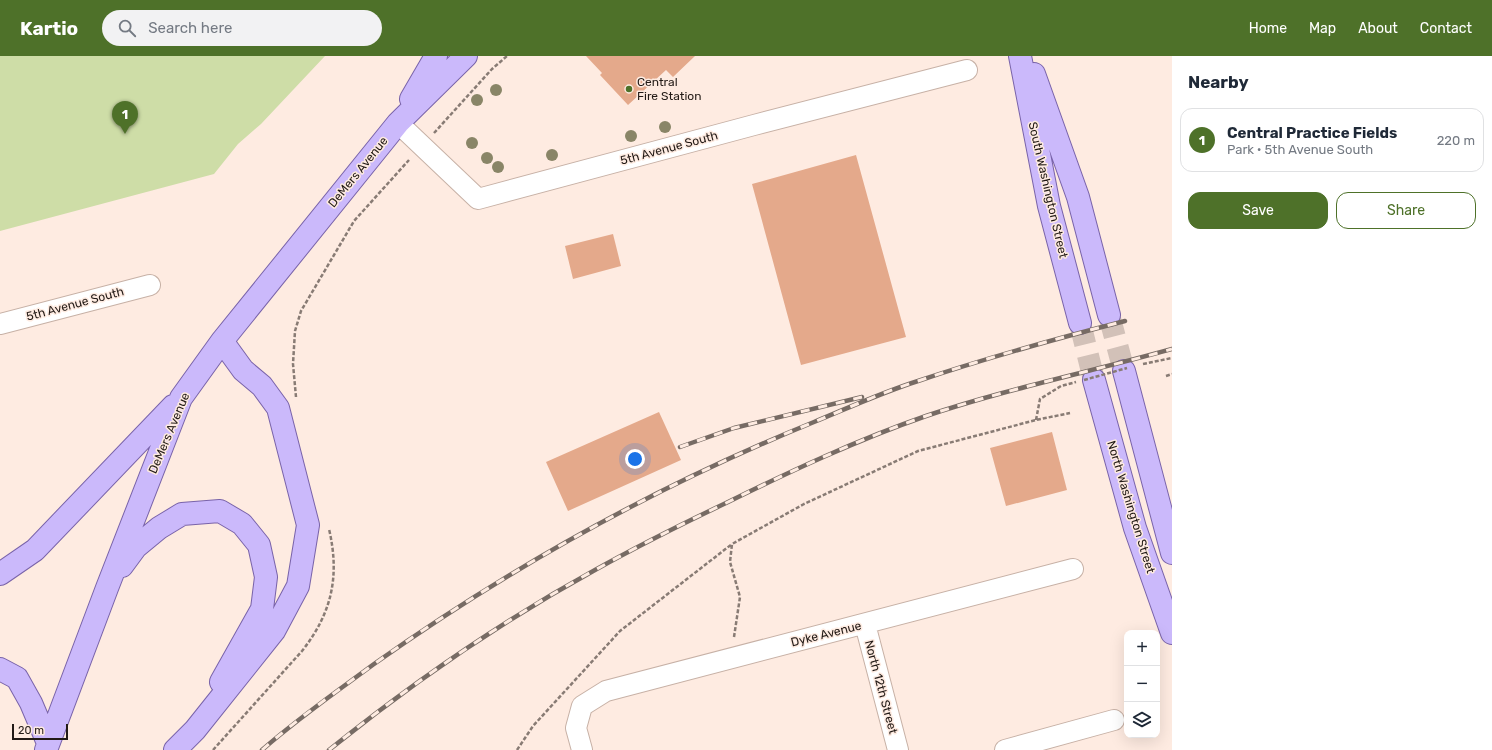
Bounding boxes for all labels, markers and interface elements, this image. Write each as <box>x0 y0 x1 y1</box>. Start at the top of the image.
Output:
search box <box>102 10 382 46</box>
text: Kartio <box>20 17 78 40</box>
icon: search <box>116 17 138 39</box>
text: Search here <box>148 19 232 37</box>
text: Home <box>1249 20 1287 37</box>
text: Map <box>1309 20 1336 37</box>
text: About <box>1358 20 1398 37</box>
text: Contact <box>1420 20 1472 37</box>
text: Nearby <box>1188 72 1249 92</box>
place label: Central Fire Station <box>637 75 702 103</box>
marker: Central Fire Station <box>624 84 634 94</box>
pin: 1 <box>112 101 138 134</box>
street label: South Washington Street <box>1025 120 1071 260</box>
text: Central Practice Fields <box>1227 124 1397 142</box>
street label: 5th Avenue South <box>619 128 719 168</box>
text: 1 <box>1199 133 1205 148</box>
text: 220 m <box>1437 133 1475 148</box>
street label: DeMers Avenue <box>325 134 391 210</box>
text: Park · 5th Avenue South <box>1227 142 1373 157</box>
button: Save <box>1188 192 1328 229</box>
button: Share <box>1336 192 1476 229</box>
street label: 5th Avenue South <box>25 284 125 324</box>
street label: DeMers Avenue <box>146 390 192 476</box>
street label: North Washington Street <box>1104 439 1158 575</box>
your location <box>625 449 645 469</box>
street label: Dyke Avenue <box>789 618 863 650</box>
map controls <box>1124 630 1160 738</box>
button: + <box>1124 630 1160 666</box>
street label: North 12th Street <box>862 639 900 736</box>
button: − <box>1124 666 1160 702</box>
button: layers <box>1124 702 1160 738</box>
scale bar <box>12 722 68 741</box>
text: 20 m <box>18 724 44 737</box>

